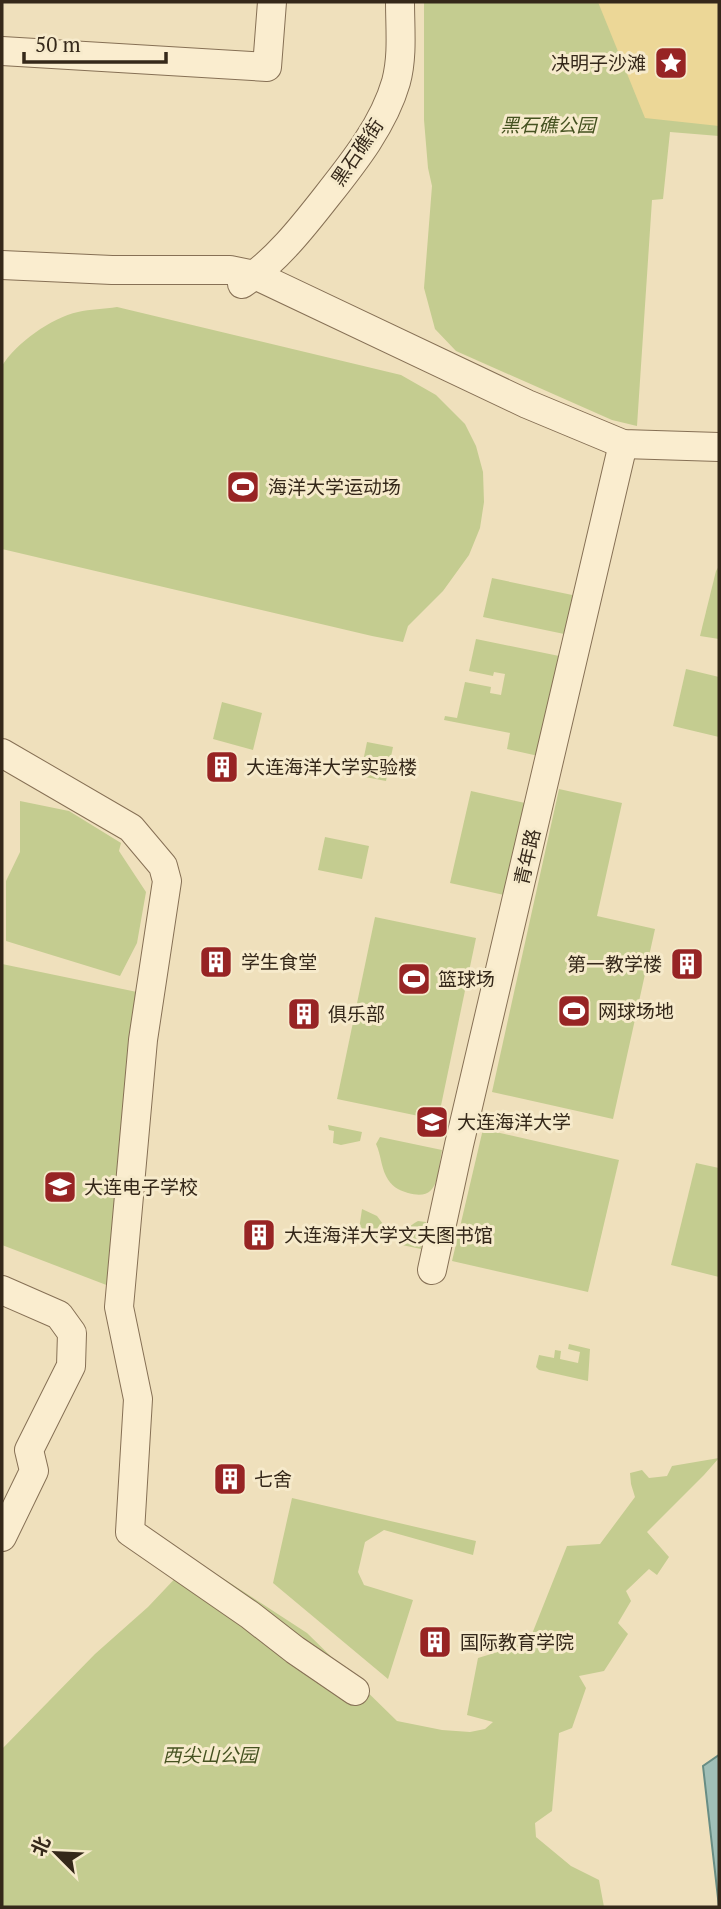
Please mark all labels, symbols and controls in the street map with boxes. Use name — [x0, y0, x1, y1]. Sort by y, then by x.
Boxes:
scale bar — [24, 21, 166, 65]
text: 50 m — [35, 30, 81, 58]
place icon: 决明子沙滩 — [652, 44, 690, 82]
place label: 决明子沙滩 — [551, 50, 646, 75]
park label: 黑石礁公园 — [500, 112, 598, 137]
street label: 黑石礁街 — [325, 113, 388, 190]
sports icon: 海洋大学运动场 — [224, 468, 262, 506]
place label: 海洋大学运动场 — [268, 474, 401, 499]
building icon: 大连海洋大学实验楼 — [203, 748, 241, 786]
place label: 大连海洋大学实验楼 — [246, 754, 417, 779]
street label: 青年路 — [508, 826, 545, 887]
building icon: 学生食堂 — [197, 943, 235, 981]
building icon: 第一教学楼 — [668, 945, 706, 983]
place label: 学生食堂 — [241, 949, 317, 974]
place label: 第一教学楼 — [567, 951, 662, 976]
sports icon: 篮球场 — [395, 960, 433, 998]
place label: 篮球场 — [438, 966, 495, 991]
sports icon: 网球场地 — [555, 992, 593, 1030]
building icon: 俱乐部 — [285, 995, 323, 1033]
place label: 网球场地 — [598, 998, 674, 1023]
place label: 俱乐部 — [328, 1001, 385, 1026]
school or university icon: 大连海洋大学 — [413, 1103, 451, 1141]
place label: 大连海洋大学 — [457, 1109, 571, 1134]
school or university icon: 大连电子学校 — [41, 1168, 79, 1206]
place label: 大连电子学校 — [84, 1174, 198, 1199]
building icon: 大连海洋大学文夫图书馆 — [240, 1216, 278, 1254]
place label: 大连海洋大学文夫图书馆 — [284, 1222, 493, 1247]
building icon: 七舍 — [211, 1460, 249, 1498]
place label: 七舍 — [254, 1466, 292, 1491]
building icon: 国际教育学院 — [416, 1623, 454, 1661]
place label: 国际教育学院 — [460, 1629, 574, 1654]
park label: 西尖山公园 — [162, 1742, 260, 1767]
north arrow — [21, 1818, 91, 1888]
text: 北 — [25, 1832, 55, 1860]

